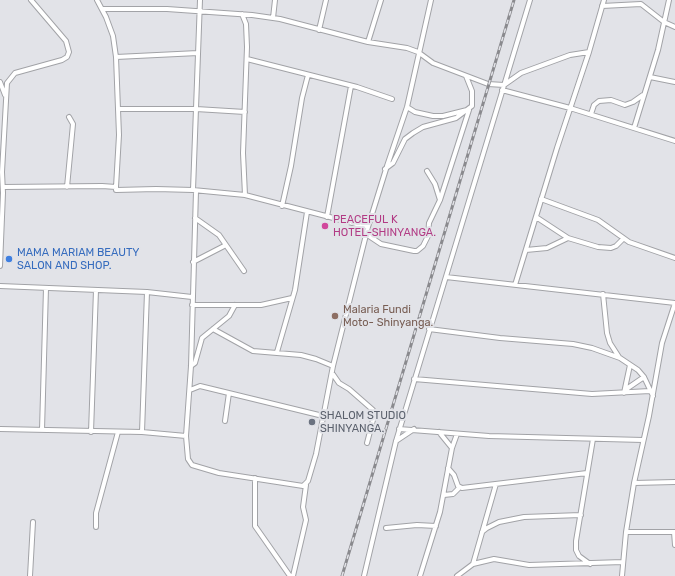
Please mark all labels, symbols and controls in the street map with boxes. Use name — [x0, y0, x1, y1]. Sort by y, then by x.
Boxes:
place label: PEACEFUL K HOTEL-SHINYANGA. — [333, 213, 436, 239]
marker: PEACEFUL K HOTEL-SHINYANGA. — [320, 221, 330, 231]
place label: MAMA MARIAM BEAUTY SALON AND SHOP. — [17, 246, 139, 272]
marker: MAMA MARIAM BEAUTY SALON AND SHOP. — [4, 254, 14, 264]
place label: Malaria Fundi Moto- Shinyanga. — [343, 303, 433, 329]
marker: Malaria Fundi Moto- Shinyanga. — [330, 311, 340, 321]
place label: SHALOM STUDIO SHINYANGA. — [320, 409, 406, 435]
marker: SHALOM STUDIO SHINYANGA. — [307, 417, 317, 427]

